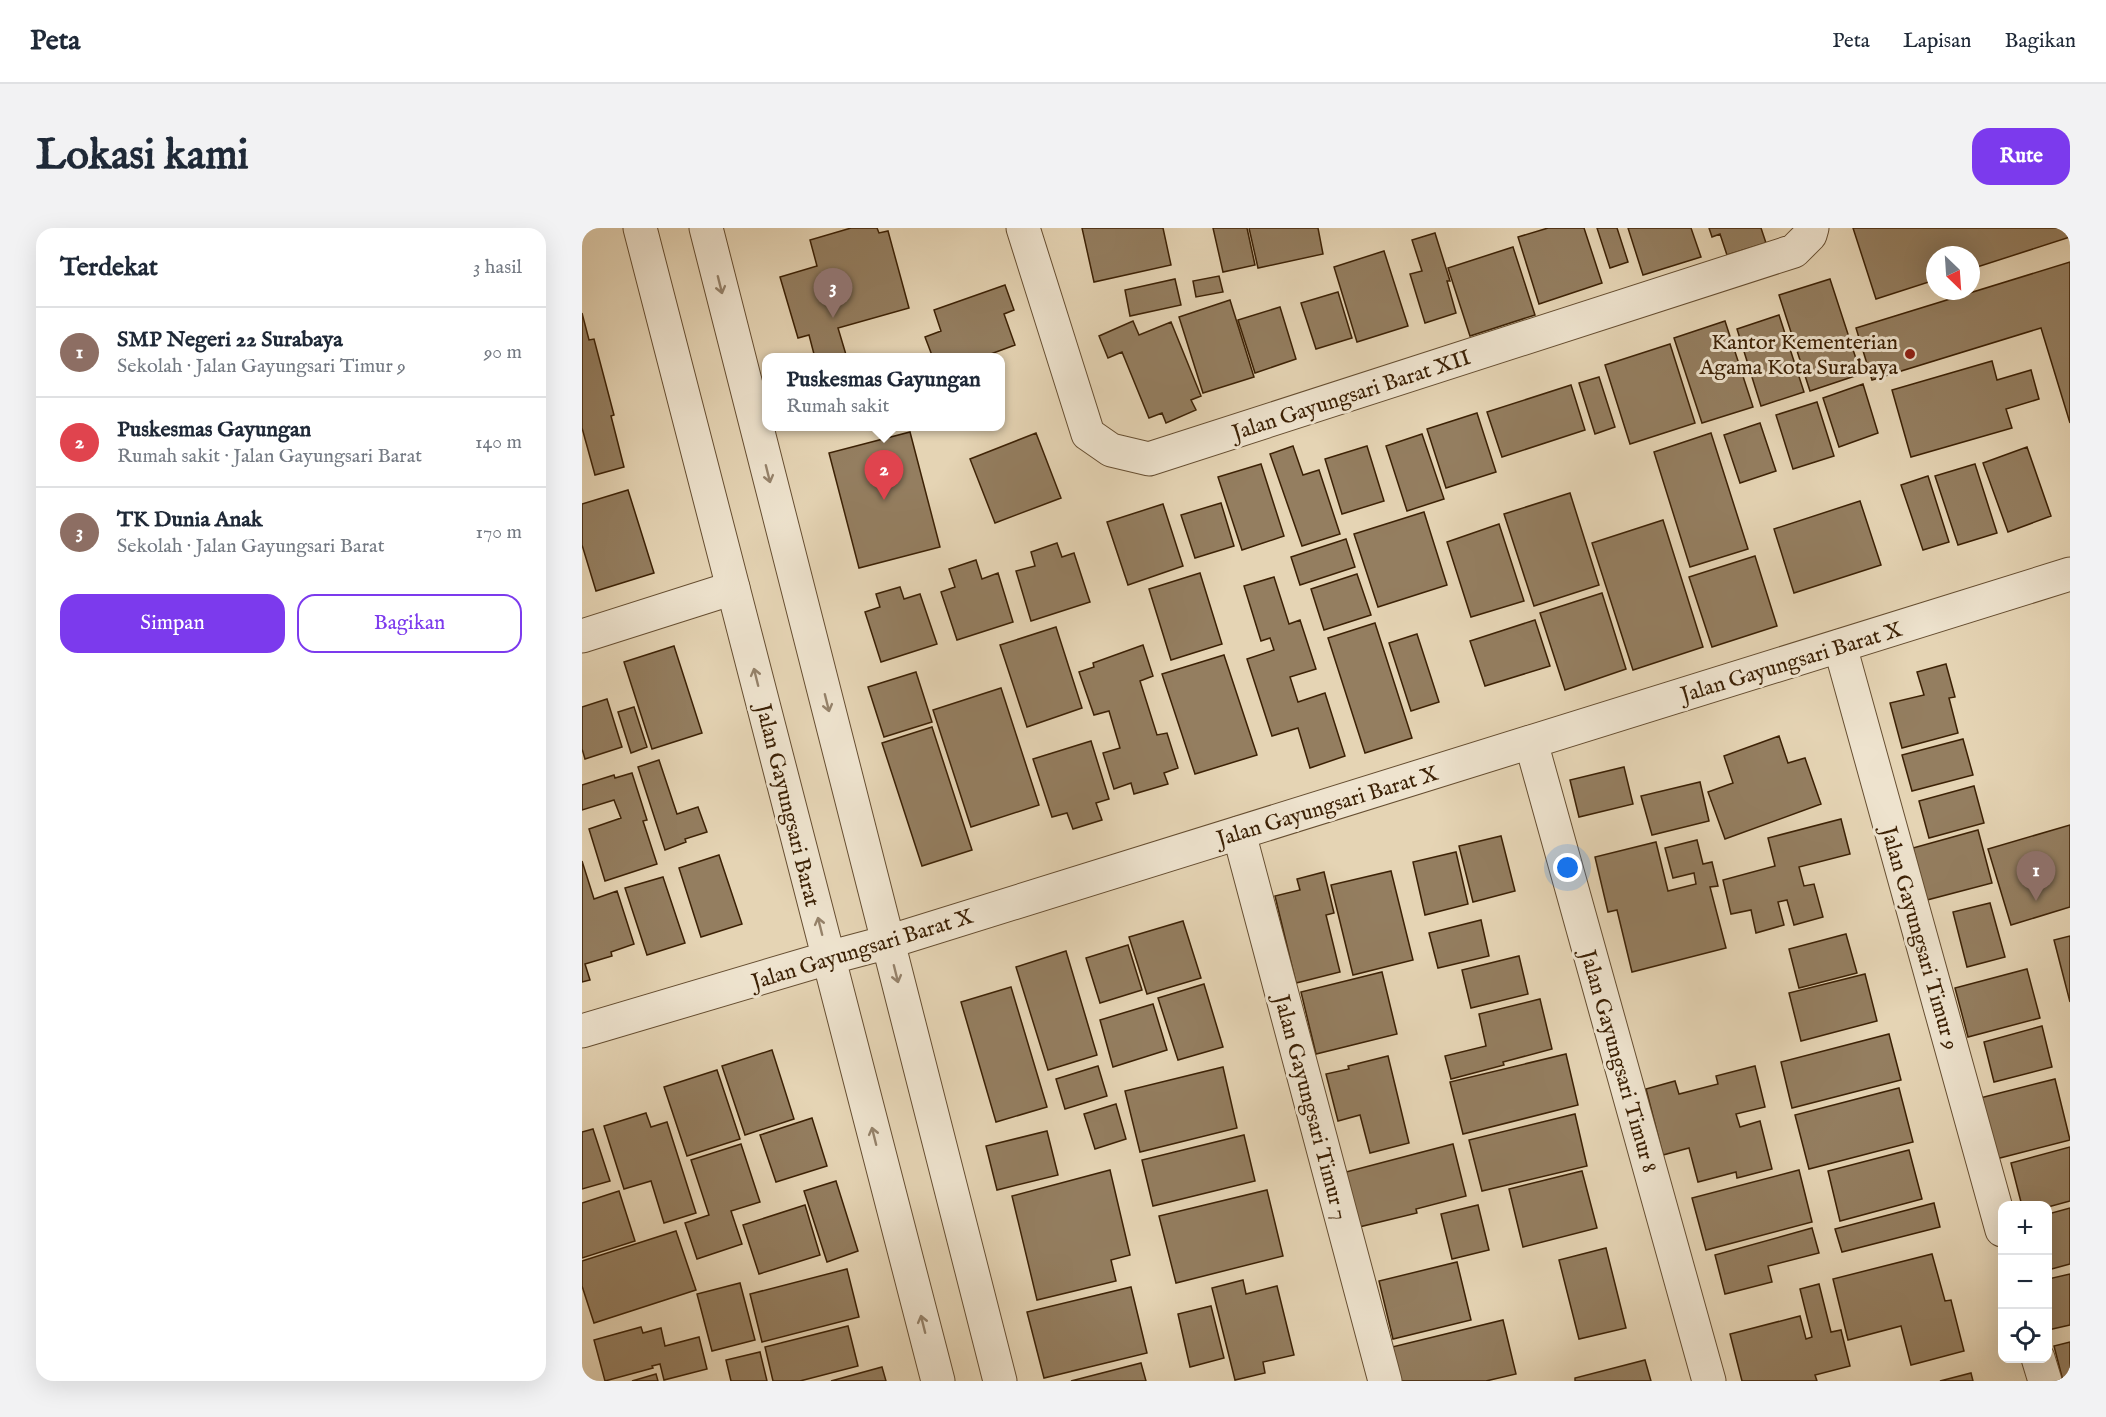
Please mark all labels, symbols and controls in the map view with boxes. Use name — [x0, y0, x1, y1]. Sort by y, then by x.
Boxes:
text: Peta — [30, 24, 80, 59]
text: Peta — [1832, 28, 1870, 55]
text: Lapisan — [1903, 28, 1972, 55]
text: Bagikan — [2005, 28, 2076, 55]
button: Rute — [1972, 128, 2070, 185]
text: Lokasi kami — [36, 130, 249, 183]
north arrow — [1926, 246, 1980, 300]
text: Terdekat — [60, 251, 158, 284]
text: 3 hasil — [473, 255, 522, 280]
pin: 3 — [814, 268, 852, 318]
one-way arrow — [715, 275, 726, 294]
text: SMP Negeri 22 Surabaya — [117, 326, 343, 354]
place label: Kantor Kementerian Agama Kota Surabaya — [1698, 329, 1898, 382]
text: 1 — [76, 340, 83, 365]
text: 90 m — [484, 340, 522, 365]
street label: Jalan Gayungsari Barat XII — [1226, 344, 1475, 449]
marker: Kantor Kementerian Agama Kota Surabaya — [1903, 347, 1917, 361]
popup — [762, 353, 1005, 431]
text: Sekolah · Jalan Gayungsari Timur 9 — [117, 354, 406, 379]
text: Puskesmas Gayungan — [786, 366, 981, 394]
text: Rumah sakit — [786, 394, 889, 419]
text: Puskesmas Gayungan — [117, 416, 311, 444]
text: 2 — [75, 430, 84, 455]
text: 140 m — [475, 430, 522, 455]
text: Rumah sakit · Jalan Gayungsari Barat — [117, 444, 422, 469]
pin: 2 — [864, 450, 904, 500]
one-way arrow — [763, 464, 775, 483]
text: TK Dunia Anak — [117, 506, 263, 534]
text: 3 — [76, 520, 83, 545]
text: 170 m — [476, 520, 522, 545]
text: Sekolah · Jalan Gayungsari Barat — [117, 534, 385, 559]
button: Simpan — [60, 594, 285, 653]
button: Bagikan — [297, 594, 522, 653]
street label: Jalan Gayungsari Barat X — [1674, 616, 1906, 711]
one-way arrow — [749, 667, 761, 686]
one-way arrow — [822, 693, 833, 712]
street label: Jalan Gayungsari Barat — [748, 698, 826, 910]
street label: Jalan Gayungsari Barat X — [1210, 760, 1442, 855]
street label: Jalan Gayungsari Timur 9 — [1873, 821, 1964, 1054]
pin: 1 — [2016, 852, 2056, 901]
your location — [1553, 853, 1582, 882]
street label: Jalan Gayungsari Barat X — [745, 903, 977, 998]
one-way arrow — [814, 917, 825, 936]
street label: Jalan Gayungsari Timur 8 — [1572, 944, 1663, 1176]
one-way arrow — [891, 964, 902, 983]
street label: Jalan Gayungsari Timur 7 — [1266, 989, 1354, 1223]
one-way arrow — [868, 1126, 880, 1145]
map controls — [1998, 1201, 2052, 1363]
button: + — [1998, 1201, 2052, 1255]
button: − — [1998, 1255, 2052, 1309]
button: locate — [1998, 1309, 2052, 1363]
one-way arrow — [917, 1315, 928, 1334]

